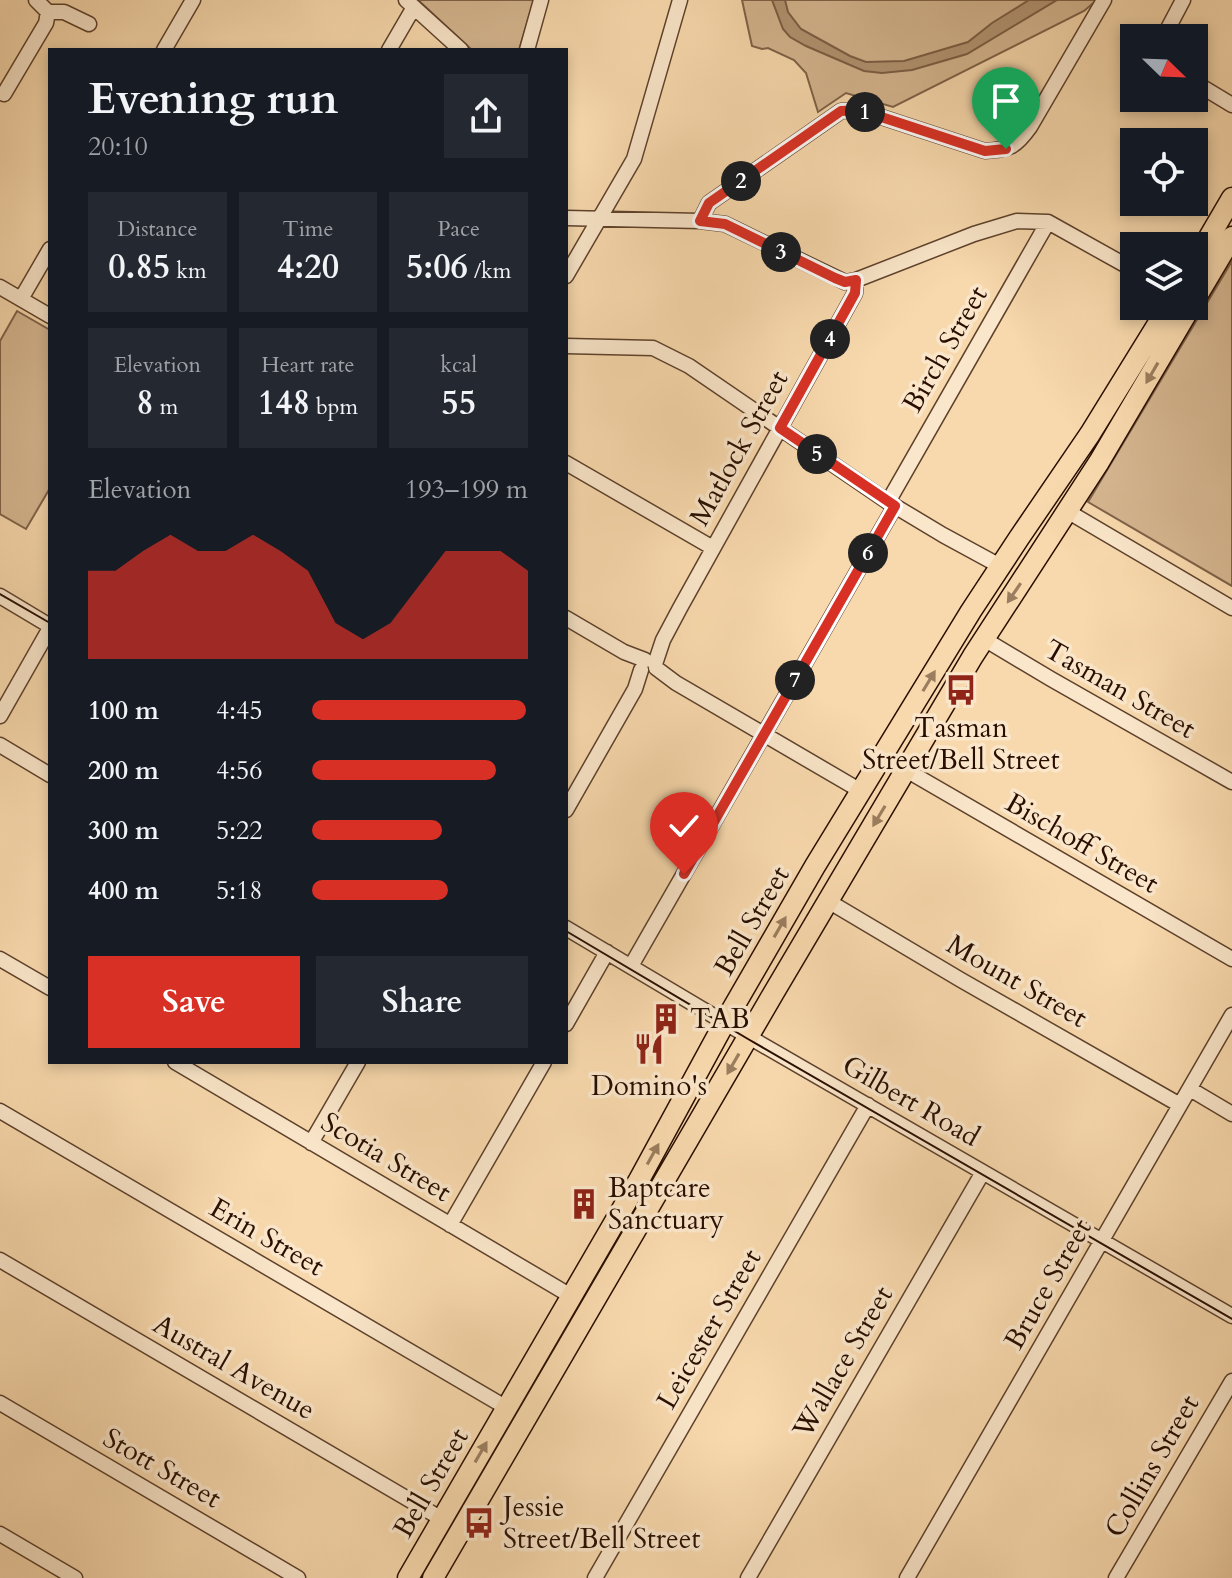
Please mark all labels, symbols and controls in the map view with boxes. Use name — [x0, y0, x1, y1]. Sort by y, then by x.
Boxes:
north arrow — [1120, 24, 1208, 112]
map controls — [1120, 24, 1208, 320]
pin — [972, 67, 1040, 149]
text: Evening run — [88, 69, 338, 129]
button: share — [444, 74, 528, 158]
icon: arrive — [984, 79, 1028, 123]
pin: 1 — [845, 92, 885, 132]
text: 1 — [859, 97, 871, 127]
button: locate — [1120, 128, 1208, 216]
text: 20:10 — [88, 129, 148, 164]
pin: 2 — [721, 161, 761, 201]
text: 2 — [735, 166, 747, 196]
text: Distance — [117, 214, 198, 244]
text: Time — [283, 214, 333, 244]
text: Pace — [437, 214, 480, 244]
pin: 3 — [761, 232, 801, 272]
button: layers — [1120, 232, 1208, 320]
text: 3 — [775, 237, 787, 267]
text: 0.85 — [108, 244, 170, 290]
text: 4:20 — [277, 244, 339, 290]
text: 5:06 — [406, 244, 468, 290]
text: km — [170, 256, 207, 286]
text: /km — [468, 256, 511, 286]
street label: Birch Street — [894, 279, 997, 419]
pin: 4 — [810, 319, 850, 359]
text: 4 — [824, 324, 836, 354]
text: Elevation — [114, 350, 201, 380]
text: Heart rate — [261, 350, 355, 380]
text: kcal — [440, 350, 477, 380]
one-way arrow — [1145, 362, 1159, 384]
street label: Matlock Street — [681, 363, 797, 533]
text: 8 — [136, 380, 154, 426]
text: 148 — [258, 380, 310, 426]
text: 55 — [441, 380, 476, 426]
text: m — [154, 392, 178, 422]
text: bpm — [310, 392, 358, 422]
pin: 5 — [797, 434, 837, 474]
text: 5 — [811, 439, 823, 469]
text: Elevation — [88, 472, 191, 507]
text: 193–199 m — [405, 472, 528, 507]
pin: 6 — [848, 533, 888, 573]
text: 6 — [862, 538, 874, 568]
one-way arrow — [1006, 583, 1021, 604]
street label: Tasman Street — [1038, 630, 1203, 748]
pin: 7 — [775, 660, 815, 700]
text: 7 — [789, 665, 801, 695]
one-way arrow — [921, 670, 935, 692]
bus stop icon: Tasman Street/Bell Street — [944, 673, 978, 707]
text: 100 m — [88, 693, 159, 728]
text: 4:45 — [216, 693, 263, 728]
place label: Tasman Street/Bell Street — [862, 709, 1060, 779]
text: 200 m — [88, 753, 159, 788]
text: 4:56 — [216, 753, 263, 788]
street label: Bischoff Street — [998, 784, 1166, 902]
pin — [650, 792, 718, 874]
icon: check — [662, 804, 706, 848]
one-way arrow — [872, 805, 886, 827]
text: 300 m — [88, 813, 159, 848]
text: 5:22 — [216, 813, 263, 848]
street label: Bell Street — [705, 859, 799, 983]
text: 400 m — [88, 873, 159, 908]
text: 5:18 — [216, 873, 263, 908]
one-way arrow — [773, 916, 787, 938]
street label: Mount Street — [940, 925, 1094, 1037]
button: Save — [88, 956, 300, 1048]
button: Share — [316, 956, 528, 1048]
place label: TAB — [690, 1000, 750, 1038]
building icon: TAB — [649, 1002, 683, 1036]
restaurant icon: Domino's — [632, 1032, 666, 1066]
street label: Gilbert Road — [835, 1046, 987, 1156]
one-way arrow — [726, 1053, 740, 1075]
place label: Domino's — [591, 1067, 707, 1105]
street label: Scotia Street — [314, 1103, 458, 1211]
one-way arrow — [646, 1143, 660, 1165]
place label: Baptcare Sanctuary — [608, 1169, 724, 1239]
building icon: Baptcare Sanctuary — [567, 1187, 601, 1221]
street label: Erin Street — [203, 1189, 331, 1285]
street label: Bruce Street — [995, 1212, 1101, 1356]
street label: Leicester Street — [648, 1242, 770, 1416]
street label: Wallace Street — [784, 1279, 902, 1446]
street label: Austral Avenue — [146, 1305, 322, 1429]
street label: Collins Street — [1096, 1388, 1208, 1544]
street label: Stott Street — [96, 1419, 228, 1517]
street label: Bell Street — [384, 1421, 478, 1545]
one-way arrow — [474, 1441, 488, 1463]
place label: Jessie Street/Bell Street — [499, 1488, 700, 1558]
bus stop icon: Jessie Street/Bell Street — [462, 1506, 496, 1540]

